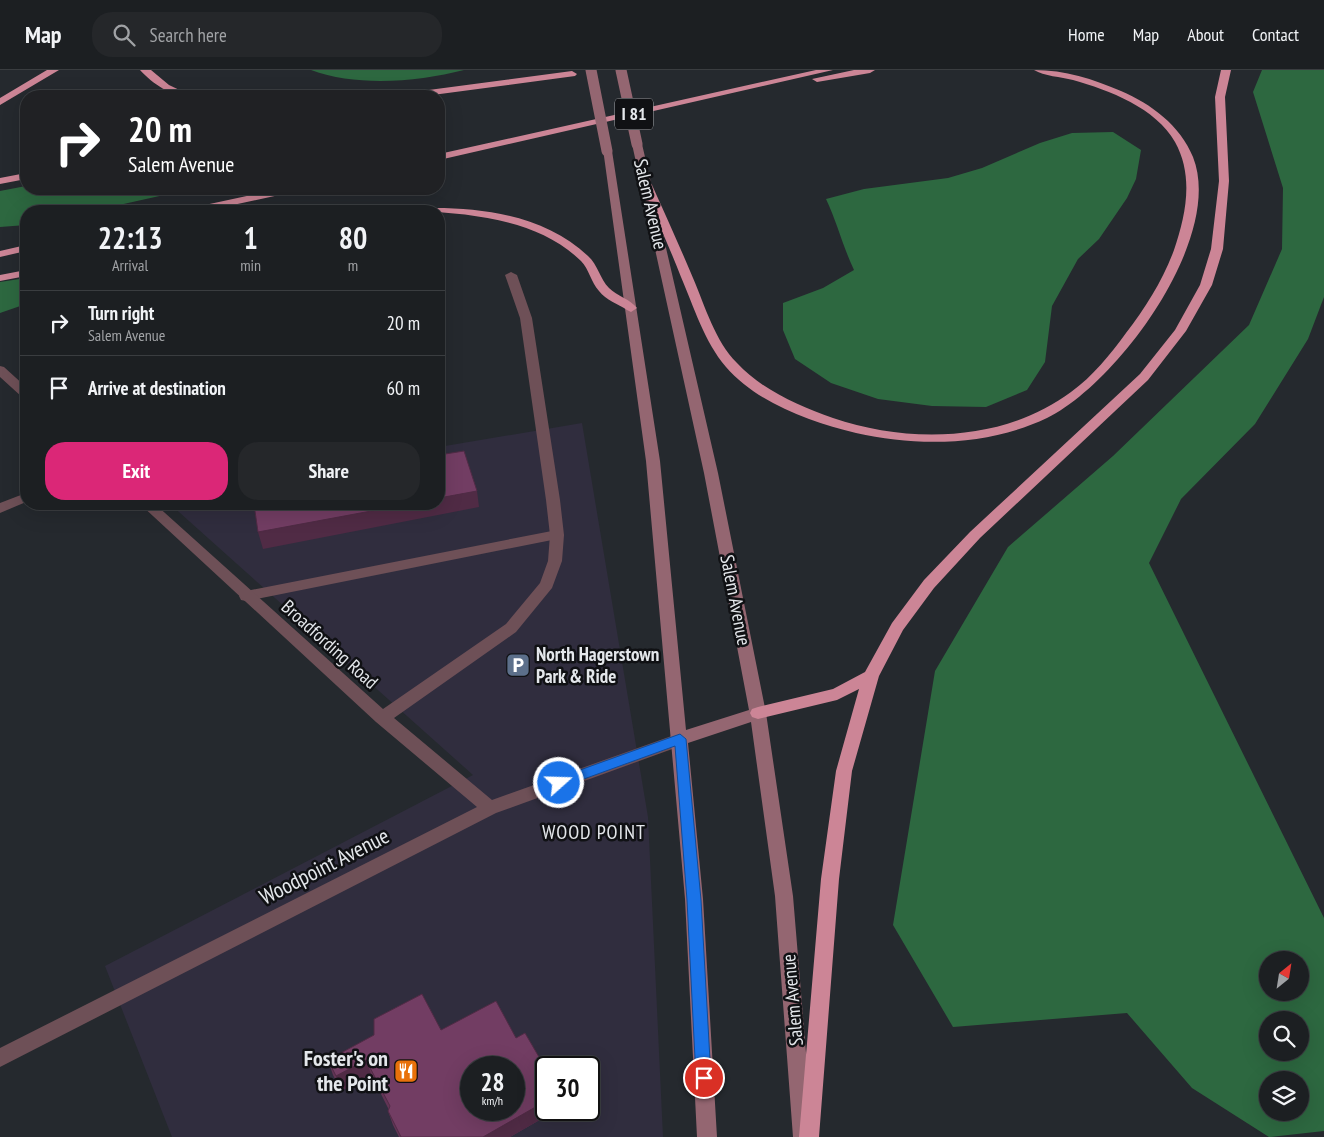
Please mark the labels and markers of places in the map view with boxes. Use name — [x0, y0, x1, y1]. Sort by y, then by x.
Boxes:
place label: North Hagerstown Park & Ride — [536, 642, 659, 688]
parking icon: North Hagerstown Park & Ride — [505, 652, 531, 678]
place label: Foster's on the Point — [304, 1044, 389, 1097]
pin — [683, 1057, 725, 1099]
restaurant icon: Foster's on the Point — [393, 1058, 419, 1084]

